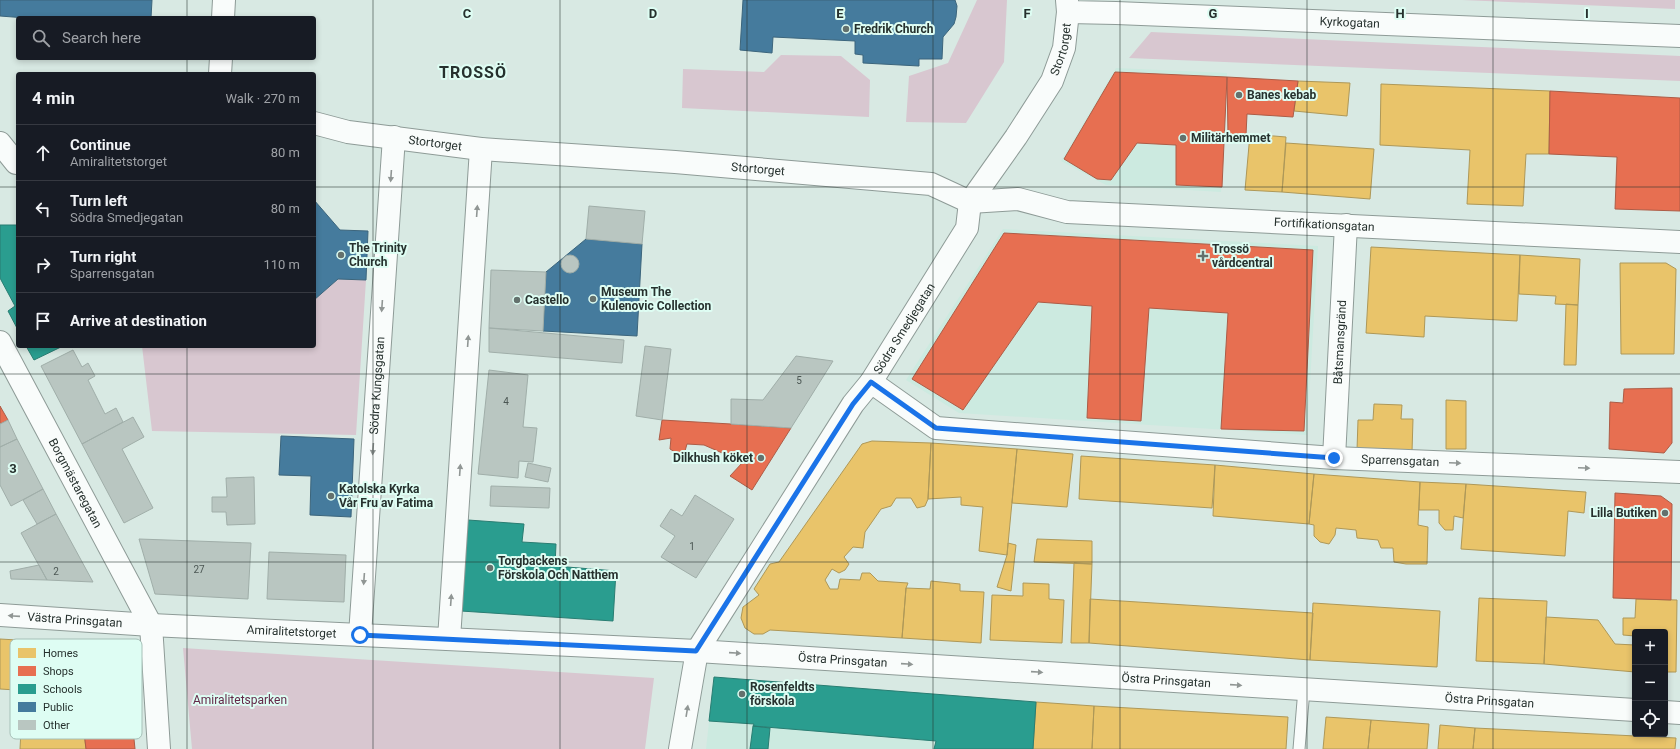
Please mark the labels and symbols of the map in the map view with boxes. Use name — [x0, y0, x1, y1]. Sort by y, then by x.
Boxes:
text: C — [463, 6, 472, 21]
text: D — [649, 6, 657, 21]
text: E — [836, 6, 844, 21]
text: F — [1023, 6, 1031, 21]
text: G — [1209, 6, 1218, 21]
text: H — [1395, 6, 1405, 21]
text: I — [1585, 6, 1589, 21]
street label: Kyrkogatan — [1319, 14, 1380, 31]
place label: Fredrik Church — [854, 22, 934, 36]
street label: Stortorget — [1048, 22, 1074, 78]
marker: Fredrik Church — [841, 24, 851, 34]
district label: TROSSÖ — [439, 63, 507, 82]
place label: Banes kebab — [1247, 88, 1316, 102]
marker: Banes kebab — [1234, 90, 1244, 100]
place label: Militärhemmet — [1191, 131, 1270, 145]
street label: Stortorget — [408, 133, 463, 153]
marker: Militärhemmet — [1178, 133, 1188, 143]
street label: Stortorget — [731, 160, 785, 178]
one-way arrow — [387, 170, 394, 182]
one-way arrow — [474, 205, 481, 217]
street label: Fortifikationsgatan — [1274, 215, 1375, 234]
place label: The Trinity Church — [349, 241, 408, 269]
place label: Trossö vårdcentral — [1212, 242, 1273, 270]
marker: The Trinity Church — [336, 250, 346, 260]
marker: Trossö vårdcentral — [1197, 250, 1209, 262]
street label: Södra Smedjegatan — [871, 280, 938, 377]
place label: Museum The Kulenovic Collection — [601, 285, 711, 313]
place label: Castello — [525, 293, 569, 307]
marker: Museum The Kulenovic Collection — [588, 294, 598, 304]
marker: Castello — [512, 295, 522, 305]
one-way arrow — [379, 300, 386, 312]
street label: Båtsmansgränd — [1331, 300, 1349, 385]
one-way arrow — [465, 335, 472, 347]
street label: Södra Kungsgatan — [367, 336, 387, 435]
house number: 5 — [796, 375, 802, 386]
house number: 4 — [503, 396, 509, 407]
street label: Borgmästaregatan — [46, 436, 105, 530]
one-way arrow — [369, 443, 376, 455]
route end — [1325, 449, 1343, 467]
place label: Dilkhush köket — [673, 451, 753, 465]
street label: Sparrensgatan — [1361, 452, 1439, 469]
marker: Dilkhush köket — [756, 453, 766, 463]
one-way arrow — [1449, 459, 1461, 466]
text: 3 — [9, 461, 17, 476]
one-way arrow — [456, 464, 463, 476]
one-way arrow — [1578, 465, 1591, 471]
place label: Katolska Kyrka Vår Fru av Fatima — [339, 482, 434, 510]
marker: Katolska Kyrka Vår Fru av Fatima — [326, 491, 336, 501]
place label: Lilla Butiken — [1590, 506, 1657, 520]
marker: Lilla Butiken — [1660, 508, 1670, 518]
house number: 1 — [689, 541, 695, 552]
place label: Torgbackens Förskola Och Natthem — [498, 554, 618, 582]
marker: Torgbackens Förskola Och Natthem — [485, 563, 495, 573]
house number: 27 — [193, 564, 205, 575]
house number: 2 — [53, 566, 59, 577]
one-way arrow — [361, 573, 367, 586]
one-way arrow — [448, 594, 455, 606]
street label: Västra Prinsgatan — [27, 610, 123, 630]
one-way arrow — [8, 613, 20, 620]
street label: Amiralitetstorget — [246, 623, 337, 641]
route start — [351, 626, 369, 644]
legend — [10, 639, 142, 739]
text: Homes — [43, 647, 79, 660]
street label: Östra Prinsgatan — [798, 649, 888, 670]
one-way arrow — [729, 650, 741, 657]
one-way arrow — [901, 661, 914, 667]
text: Shops — [43, 665, 74, 678]
one-way arrow — [1031, 669, 1043, 676]
street label: Östra Prinsgatan — [1121, 670, 1211, 690]
place label: Rosenfeldts förskola — [750, 680, 815, 708]
one-way arrow — [1230, 681, 1242, 688]
text: Schools — [43, 683, 83, 696]
marker: Rosenfeldts förskola — [737, 689, 747, 699]
street label: Östra Prinsgatan — [1444, 690, 1535, 711]
park label: Amiralitetsparken — [193, 693, 287, 707]
text: Public — [43, 701, 74, 714]
one-way arrow — [684, 704, 690, 717]
text: Other — [43, 719, 70, 732]

